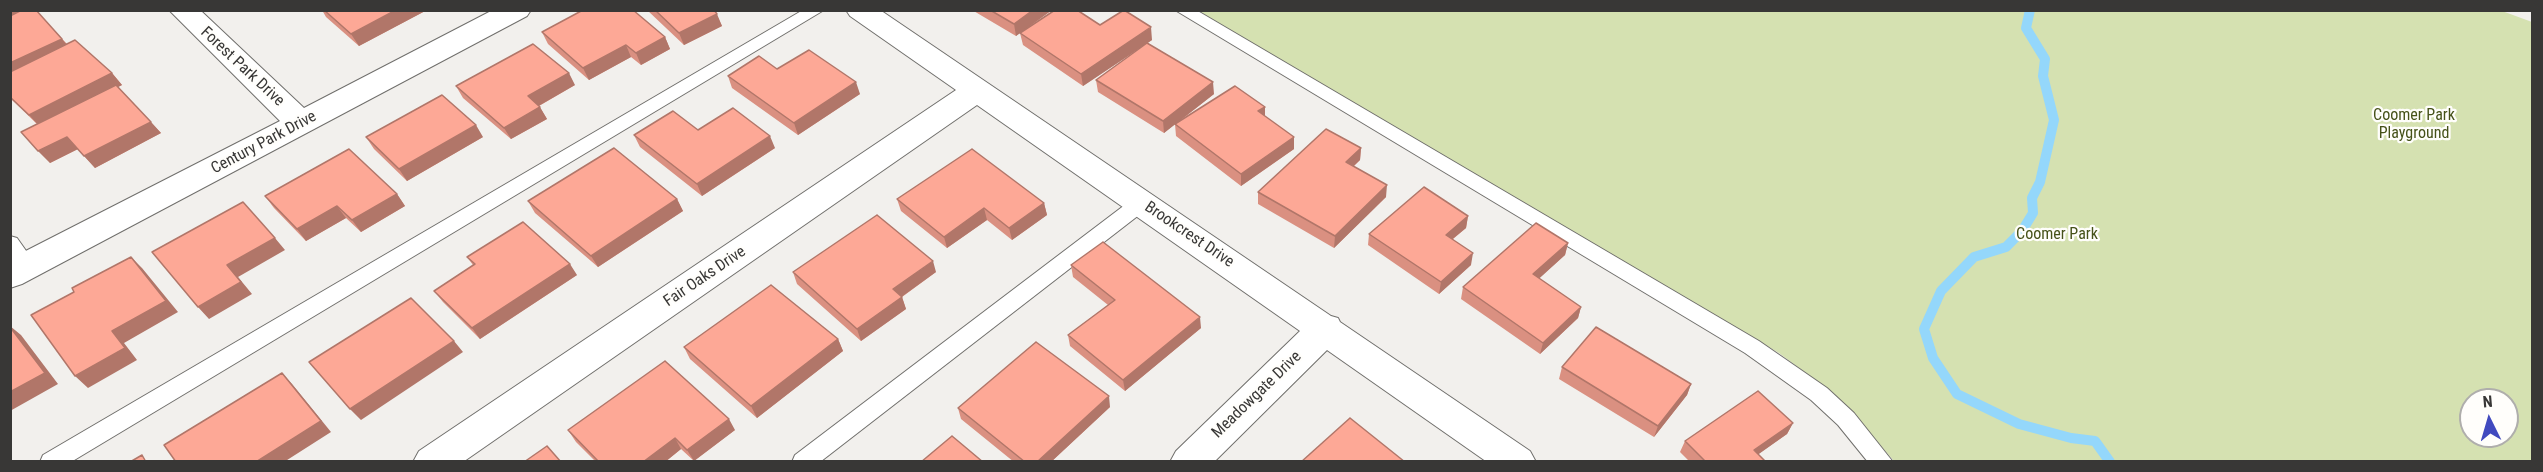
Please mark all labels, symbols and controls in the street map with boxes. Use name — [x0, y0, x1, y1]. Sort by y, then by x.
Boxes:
street label: Forest Park Drive — [196, 23, 288, 111]
park label: Coomer Park Playground — [2373, 106, 2455, 144]
street label: Century Park Drive — [208, 107, 320, 179]
street label: Brookcrest Drive — [1141, 198, 1237, 272]
park label: Coomer Park — [2016, 225, 2098, 245]
street label: Fair Oaks Drive — [660, 243, 750, 311]
street label: Meadowgate Drive — [1208, 347, 1306, 443]
north arrow — [2459, 388, 2519, 448]
text: N — [2482, 392, 2493, 411]

